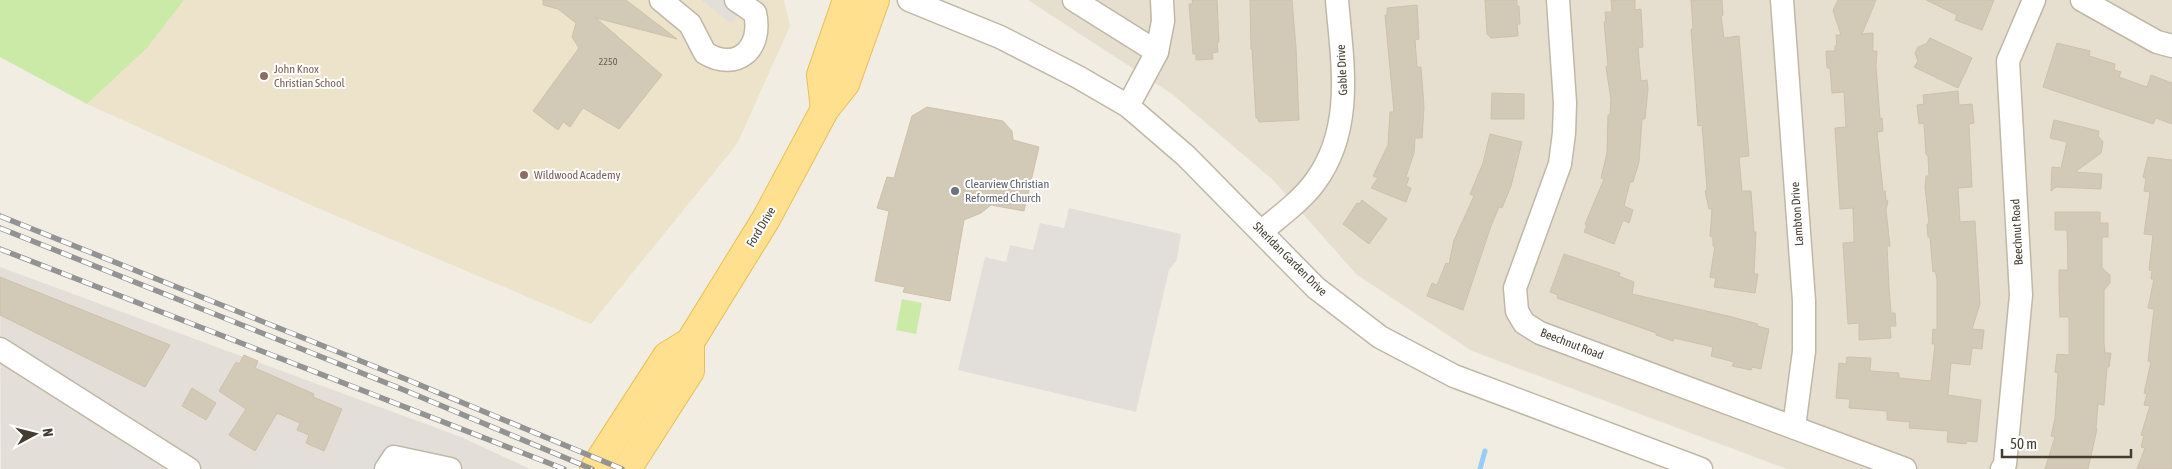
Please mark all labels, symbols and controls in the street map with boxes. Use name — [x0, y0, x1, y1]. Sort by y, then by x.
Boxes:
street label: Gable Drive — [1334, 44, 1350, 96]
house number: 2250 — [599, 56, 618, 67]
place label: John Knox Christian School — [274, 62, 346, 90]
marker: John Knox Christian School — [258, 70, 270, 82]
place label: Wildwood Academy — [534, 168, 621, 182]
marker: Wildwood Academy — [518, 169, 530, 181]
place label: Clearview Christian Reformed Church — [965, 177, 1049, 205]
street label: Lambton Drive — [1788, 181, 1806, 247]
marker: Clearview Christian Reformed Church — [949, 185, 961, 197]
street label: Beechnut Road — [2008, 198, 2026, 266]
street label: Ford Drive — [744, 204, 778, 250]
street label: Sheridan Garden Drive — [1250, 219, 1330, 299]
street label: Beechnut Road — [1539, 326, 1605, 362]
north arrow — [10, 409, 60, 459]
scale bar — [2002, 426, 2131, 458]
text: N — [39, 427, 56, 437]
text: 50 m — [2010, 435, 2037, 452]

